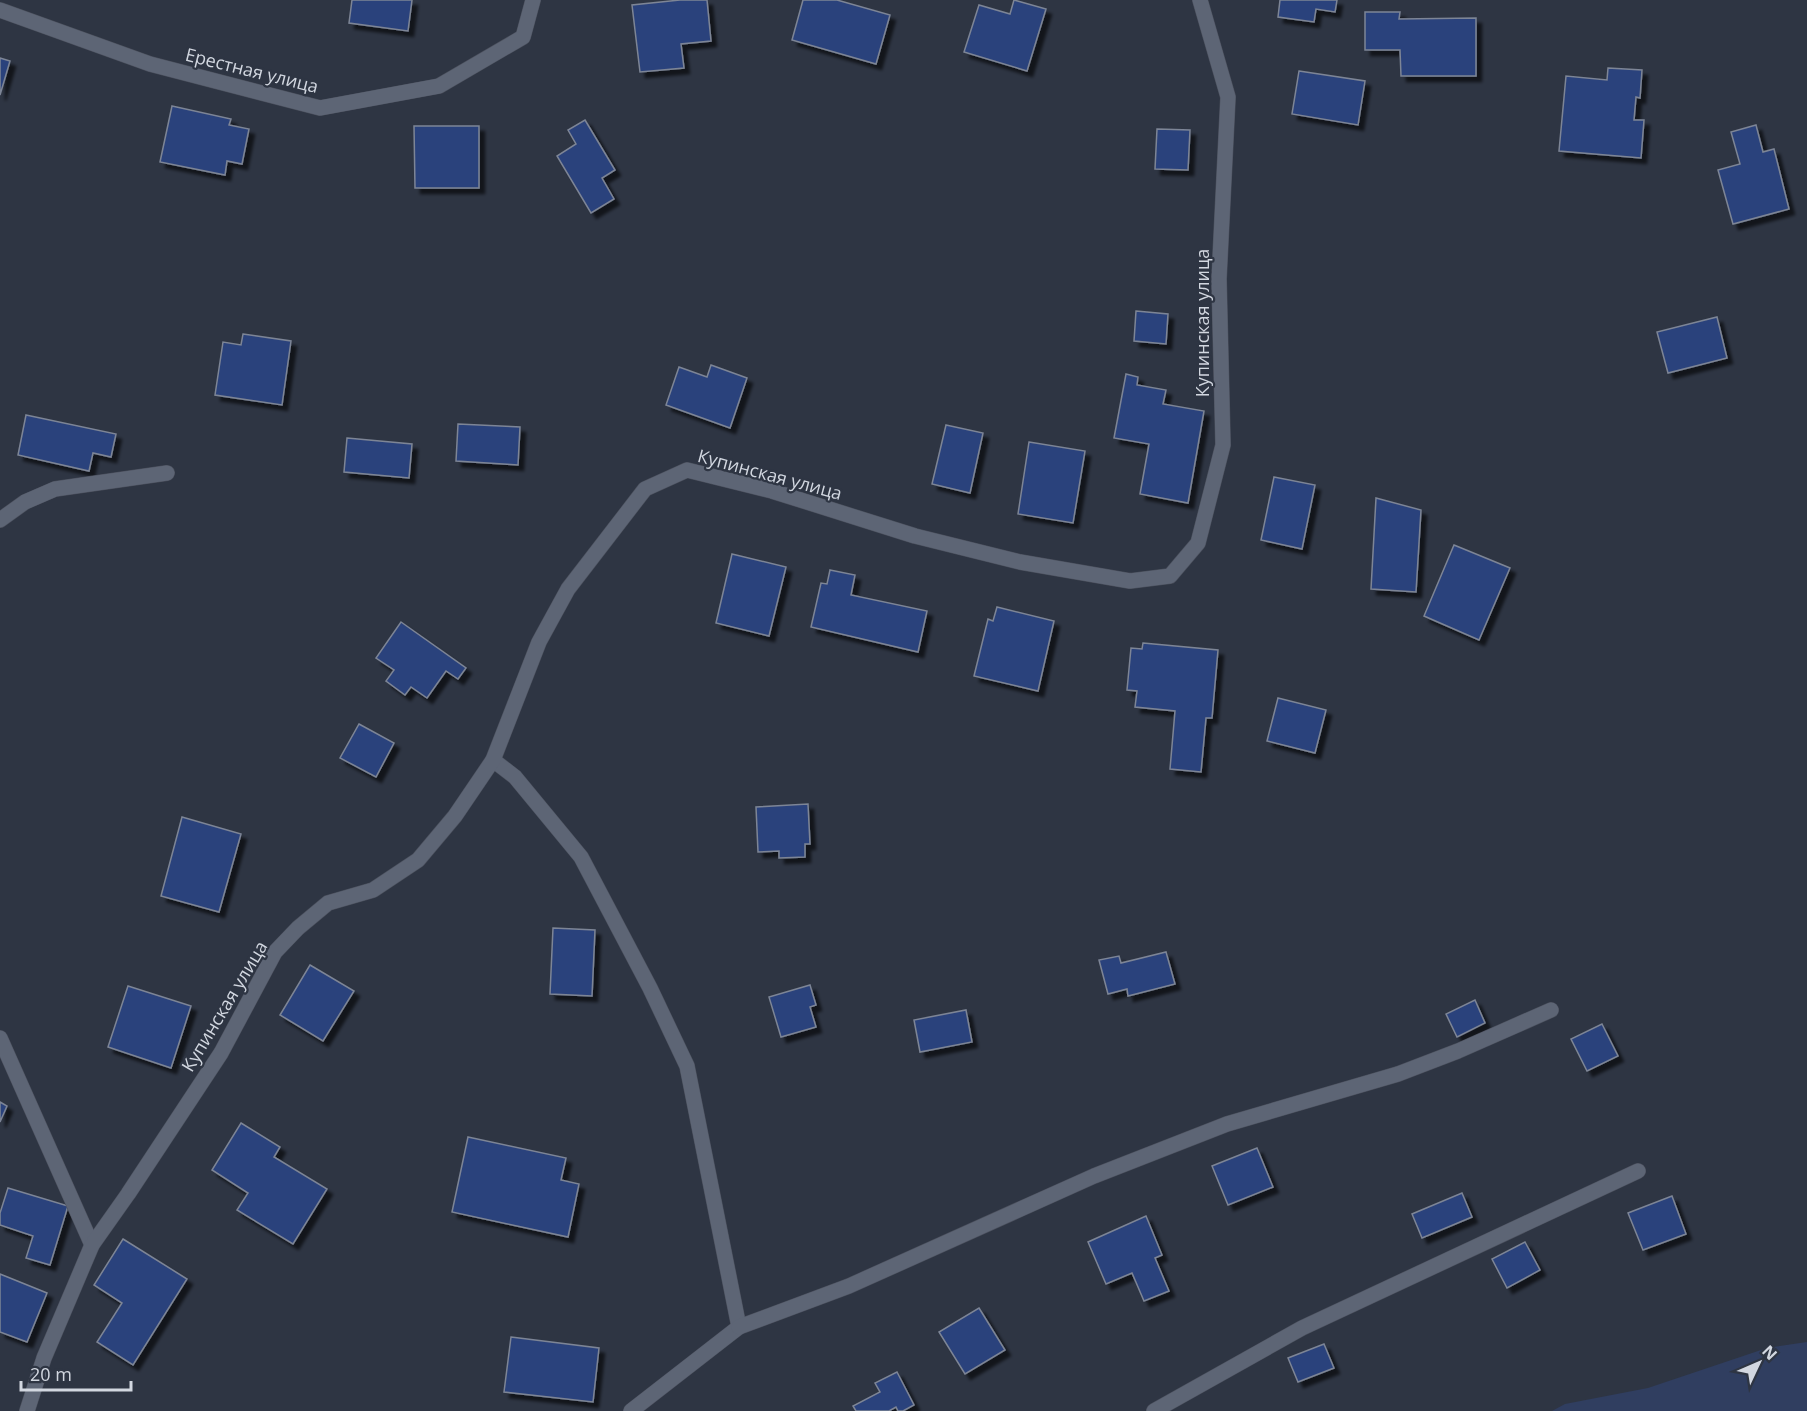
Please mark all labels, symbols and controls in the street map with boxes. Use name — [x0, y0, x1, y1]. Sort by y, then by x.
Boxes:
street label: Ерестная улица — [183, 42, 321, 98]
street label: Купинская улица — [1190, 249, 1214, 397]
street label: Купинская улица — [695, 443, 845, 505]
street label: Купинская улица — [175, 936, 273, 1076]
north arrow — [1729, 1333, 1789, 1393]
text: N — [1757, 1340, 1782, 1365]
scale bar — [21, 1354, 130, 1392]
text: 20 m — [30, 1362, 72, 1386]

